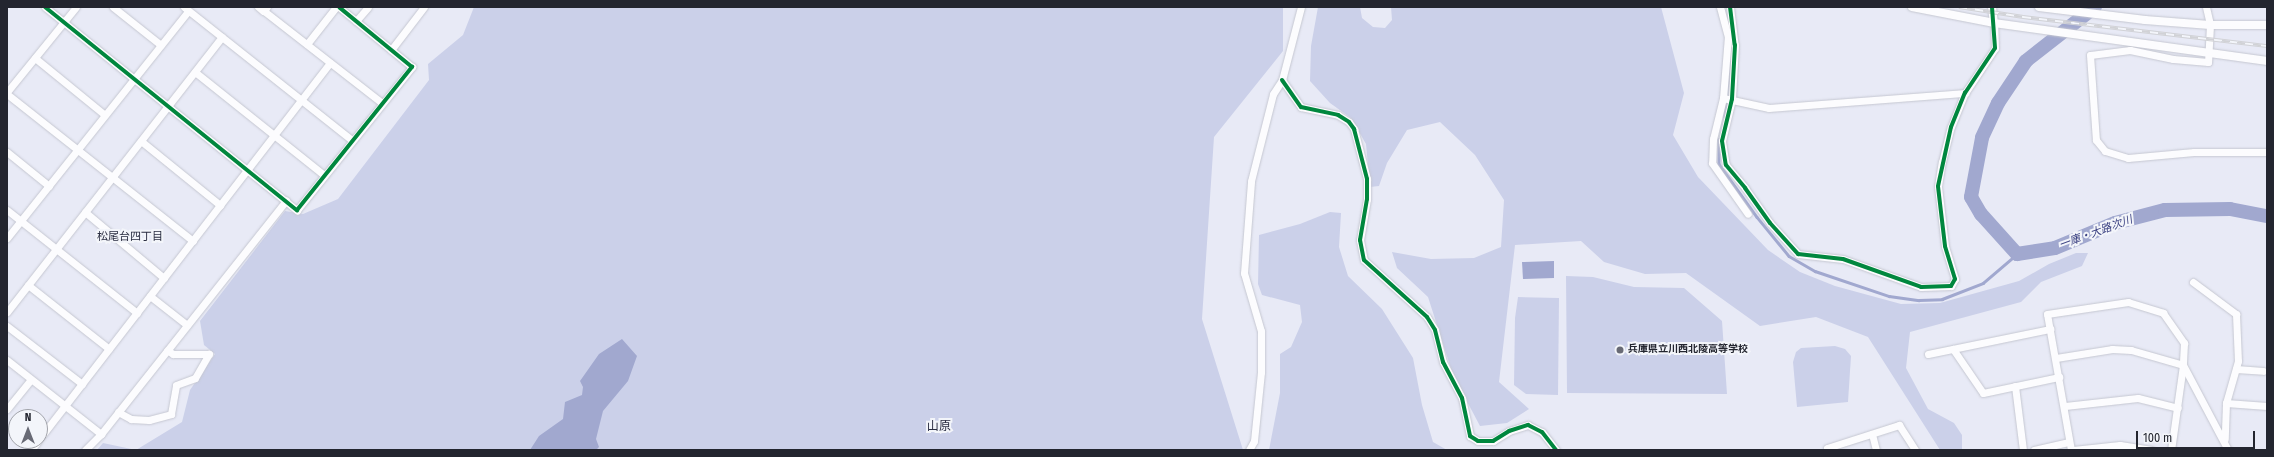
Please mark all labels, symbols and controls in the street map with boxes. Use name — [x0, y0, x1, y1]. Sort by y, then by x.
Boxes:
water label: 一庫・大路次川 — [2058, 214, 2134, 252]
district label: 松尾台四丁目 — [97, 230, 163, 244]
place label: 兵庫県立川西北陵高等学校 — [1628, 344, 1748, 356]
marker: 兵庫県立川西北陵高等学校 — [1615, 345, 1625, 355]
north arrow — [8, 409, 48, 449]
text: N — [25, 411, 31, 424]
district label: 山原 — [927, 420, 951, 434]
scale bar — [2138, 423, 2257, 449]
text: 100 m — [2143, 431, 2172, 445]

